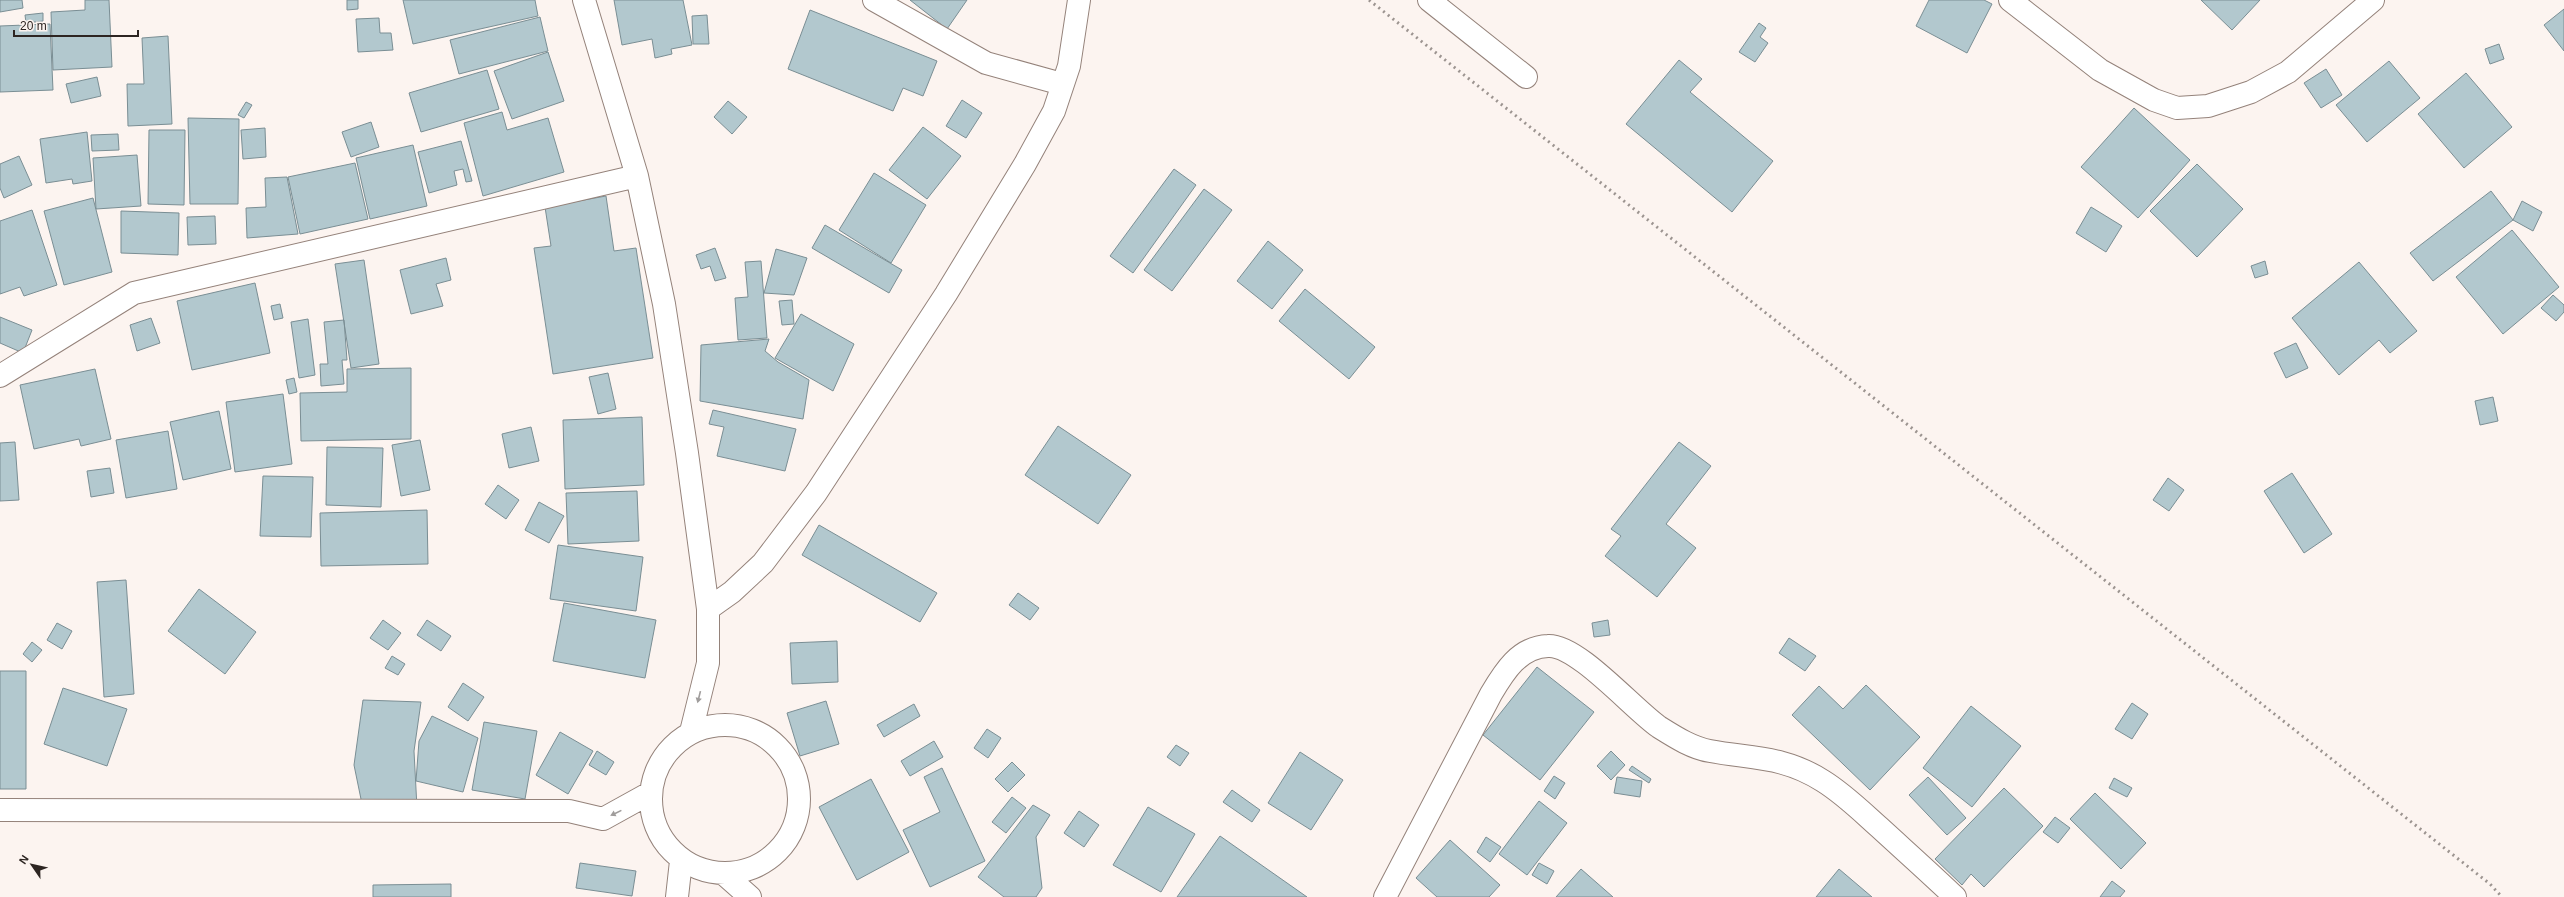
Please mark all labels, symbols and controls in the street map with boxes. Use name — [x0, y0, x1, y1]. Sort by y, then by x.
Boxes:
scale bar — [14, 12, 138, 38]
text: 20 m — [20, 19, 47, 33]
one-way arrow — [696, 691, 702, 703]
one-way arrow — [610, 809, 622, 816]
north arrow — [12, 845, 52, 885]
text: N — [17, 853, 31, 866]

